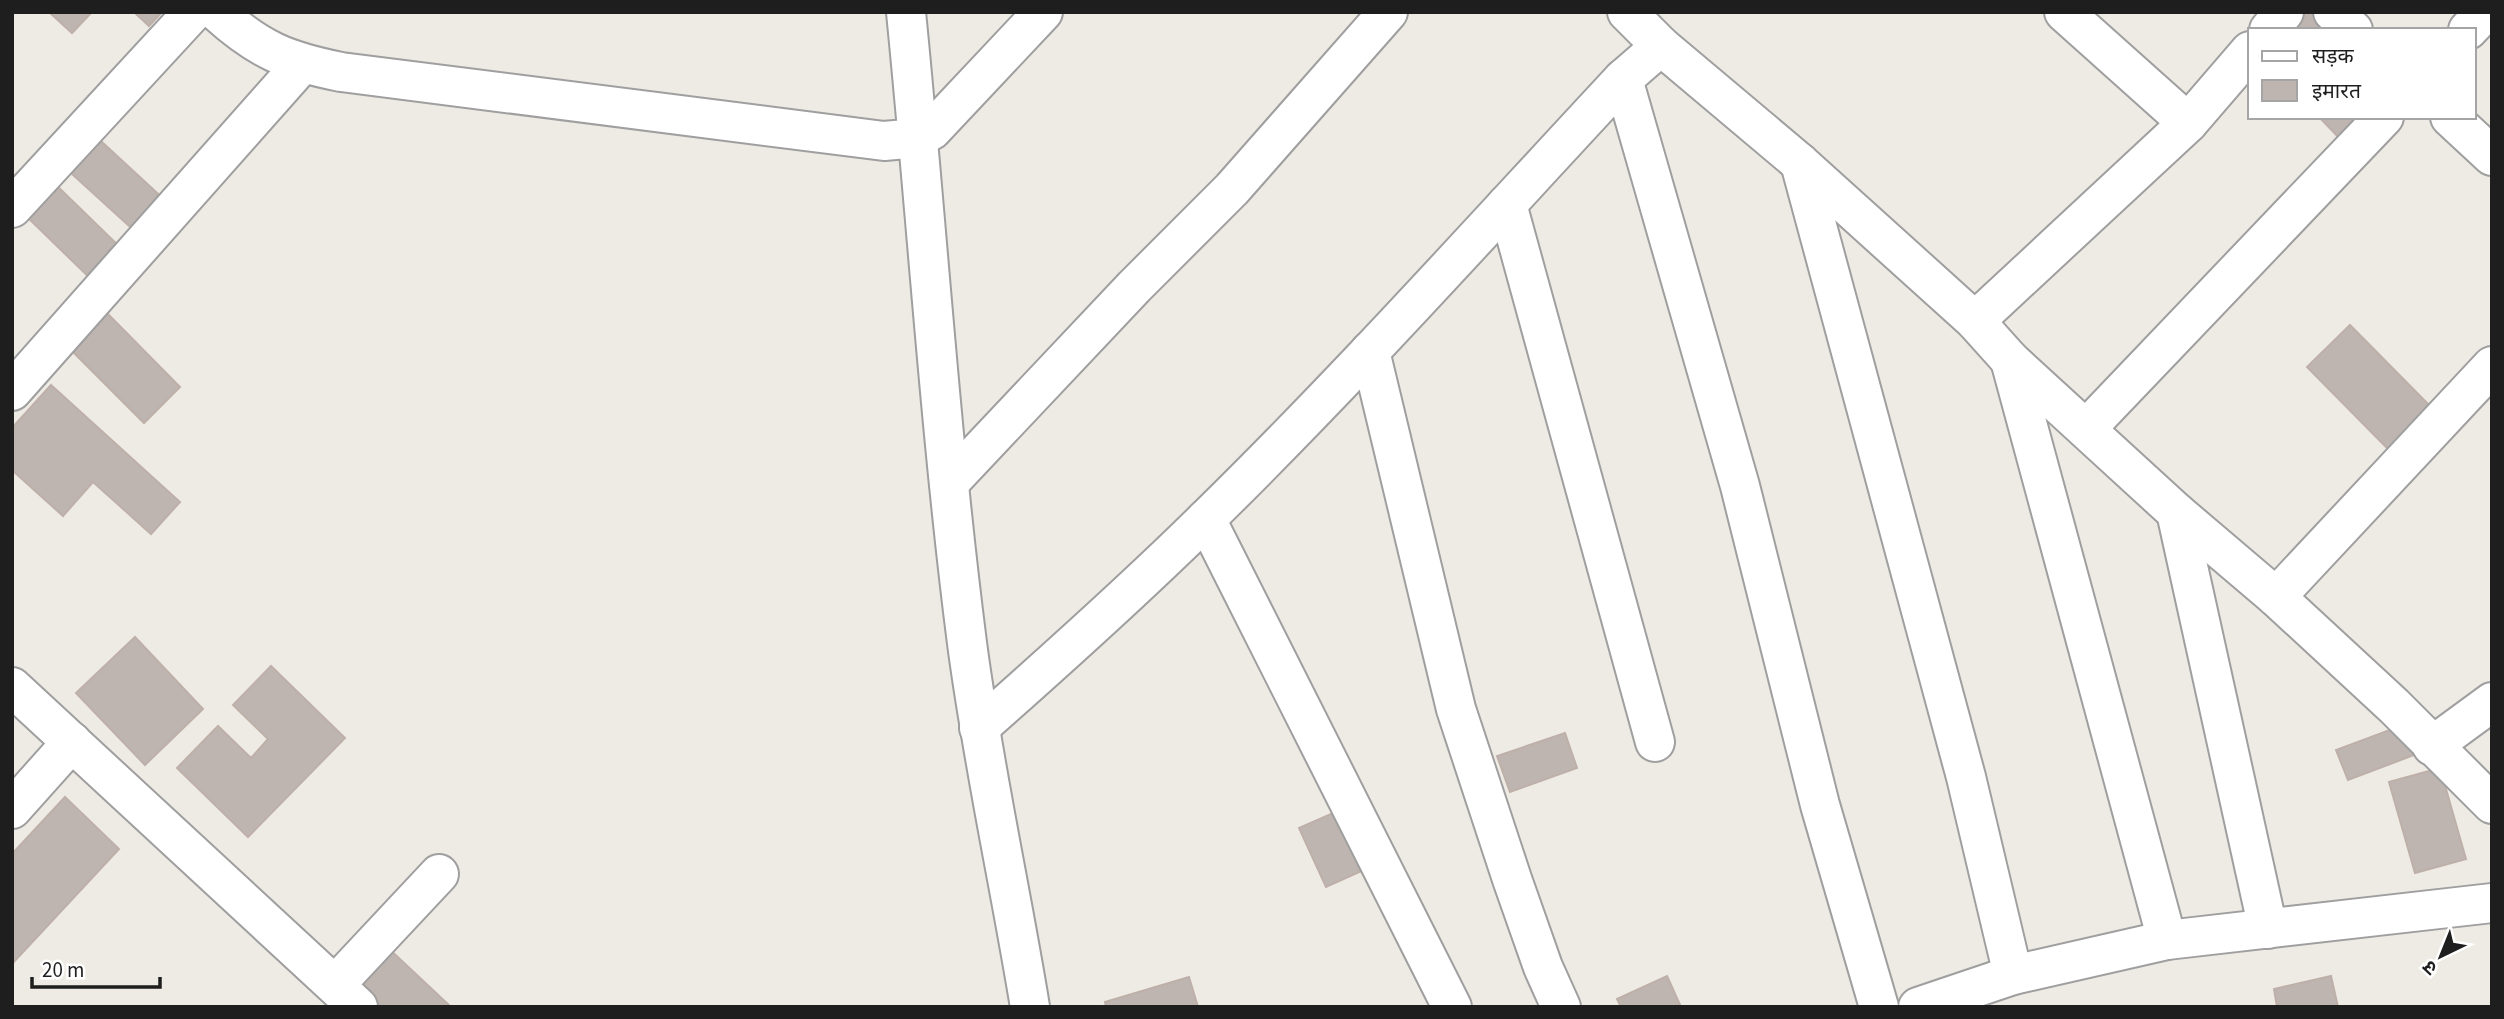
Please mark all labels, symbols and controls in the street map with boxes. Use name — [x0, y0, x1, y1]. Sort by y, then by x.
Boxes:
legend — [2248, 28, 2476, 119]
text: सड़क — [2312, 41, 2354, 71]
text: इमारत — [2312, 76, 2362, 106]
north arrow — [2406, 921, 2476, 991]
scale bar — [32, 946, 159, 990]
text: उ — [2417, 953, 2444, 981]
text: 20 m — [42, 955, 84, 985]

